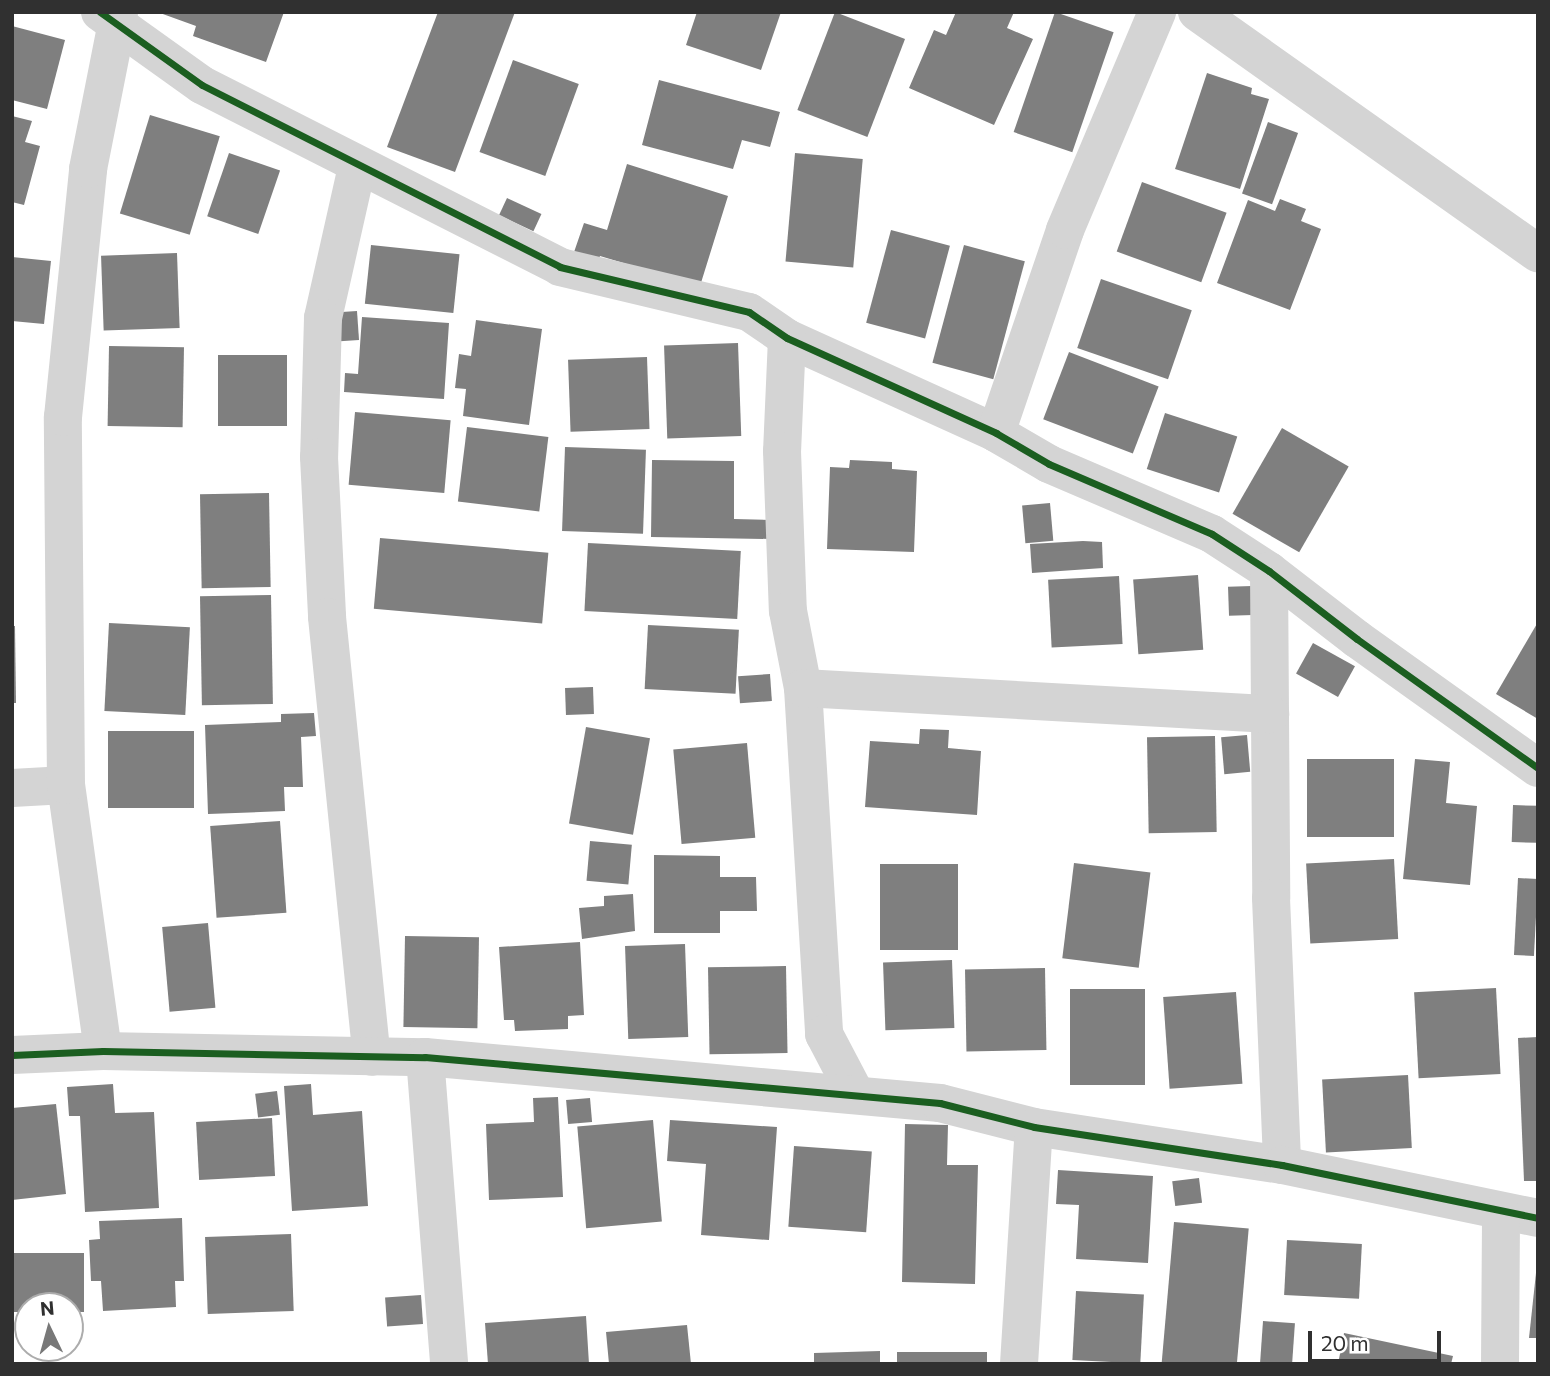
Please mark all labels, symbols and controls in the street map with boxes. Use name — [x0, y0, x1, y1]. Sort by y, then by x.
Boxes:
north arrow — [14, 1292, 84, 1362]
text: N — [39, 1295, 55, 1320]
scale bar — [1312, 1316, 1445, 1360]
text: 20 m — [1321, 1330, 1369, 1355]

